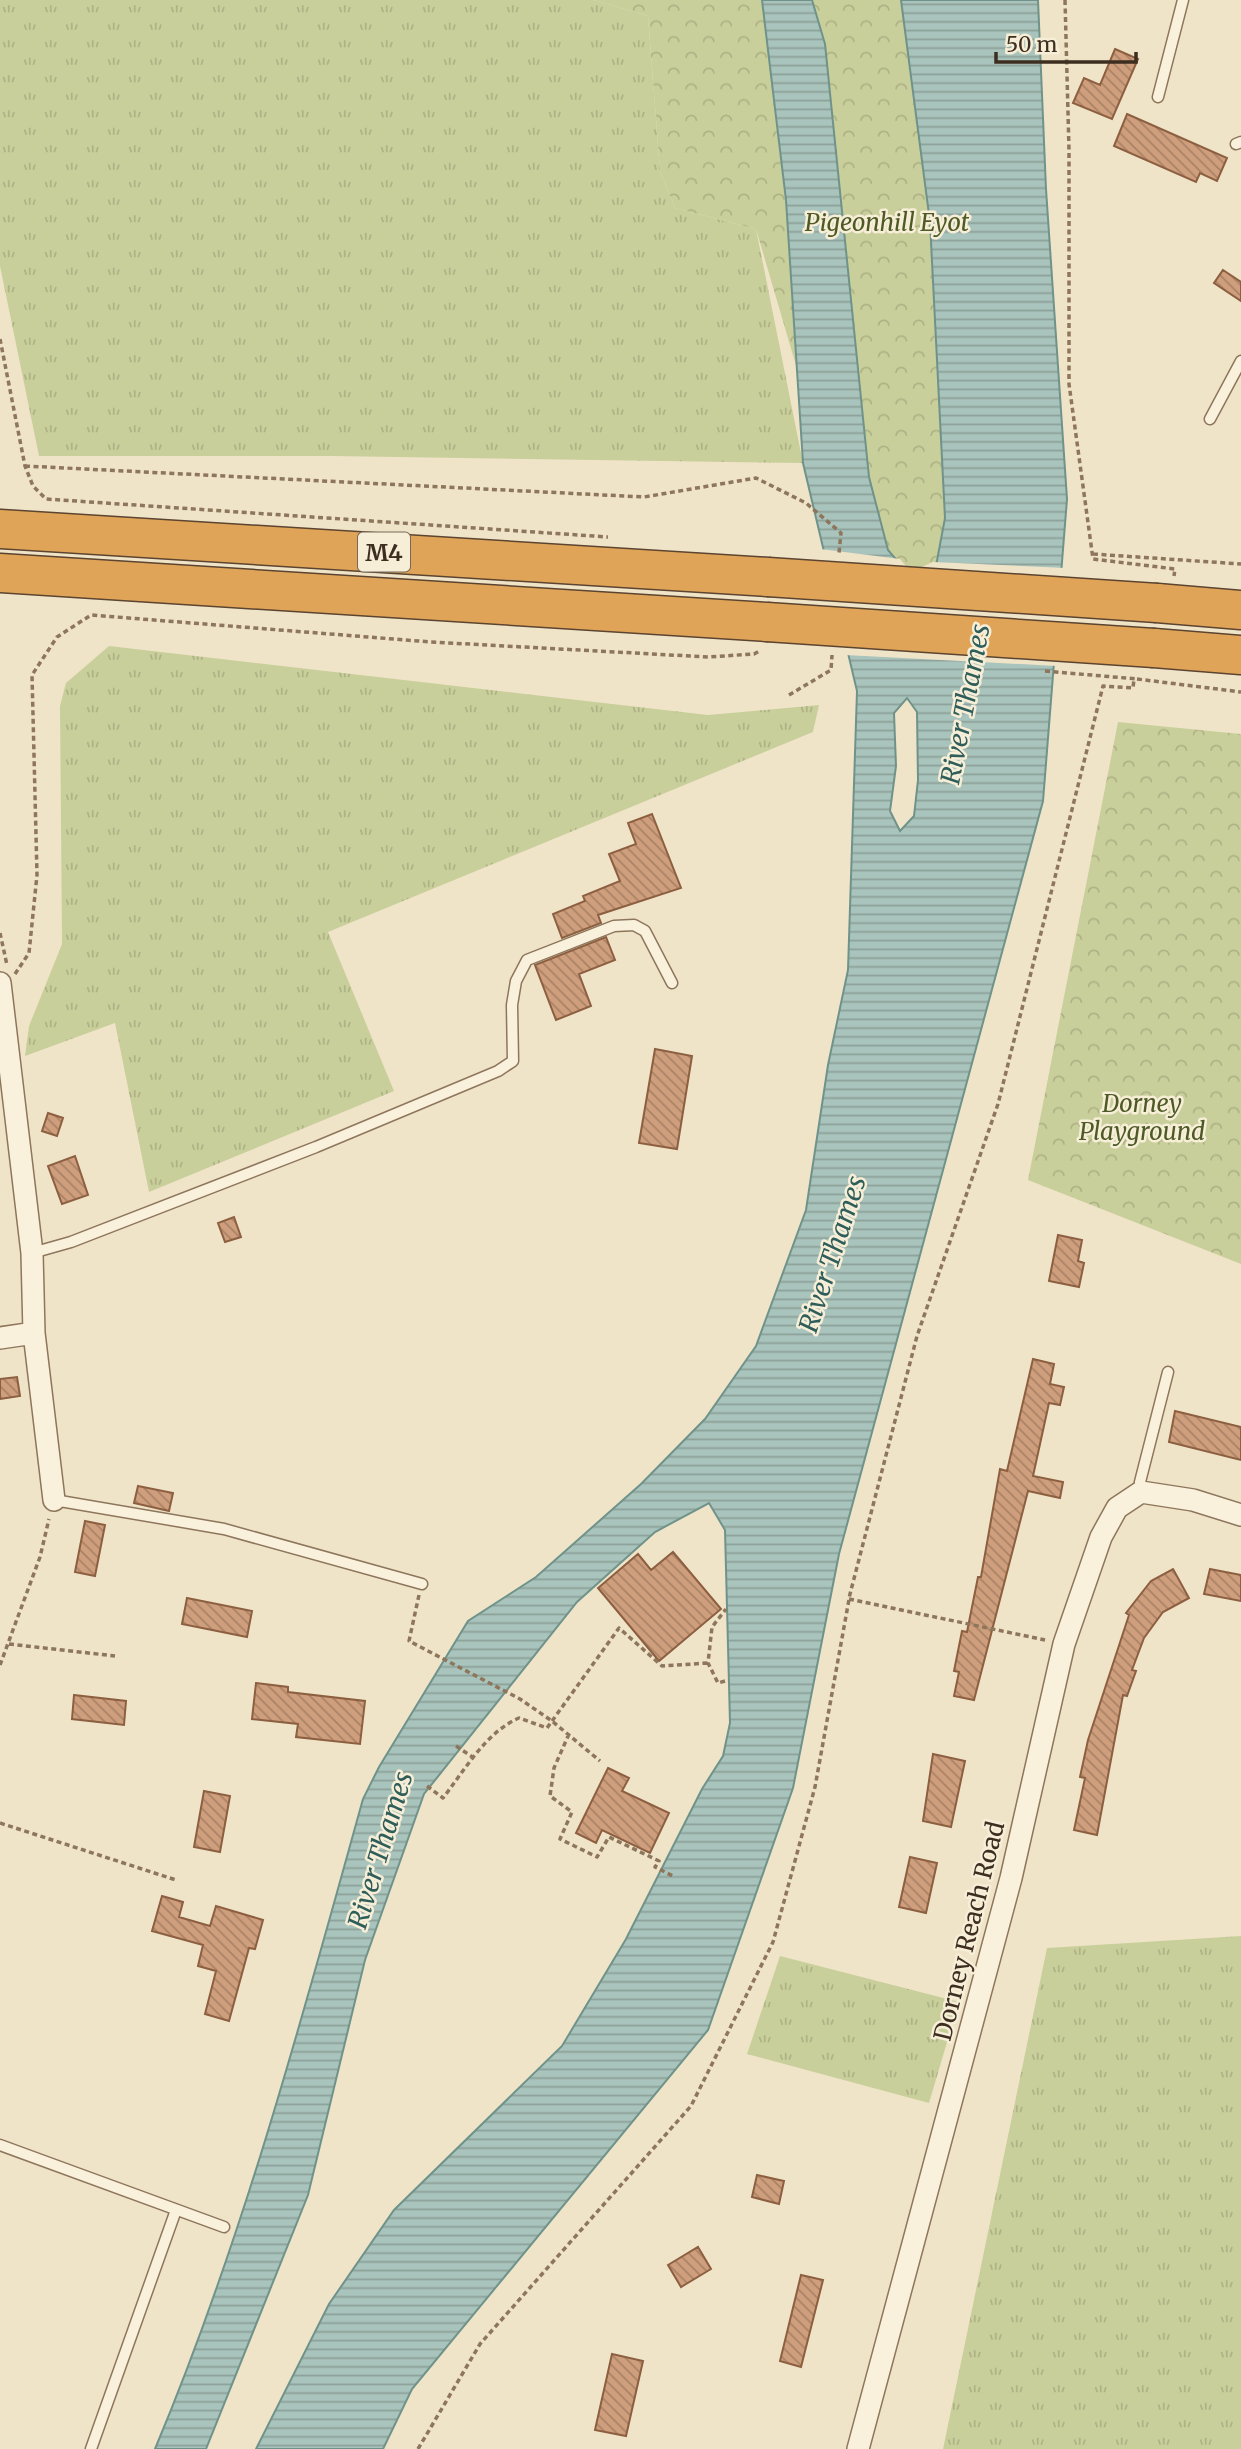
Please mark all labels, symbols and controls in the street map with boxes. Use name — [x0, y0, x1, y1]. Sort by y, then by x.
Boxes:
scale bar — [996, 21, 1136, 65]
text: 50 m — [1006, 31, 1057, 58]
park label: Pigeonhill Eyot — [805, 207, 970, 238]
road number: M4 — [358, 532, 410, 572]
water label: River Thames — [933, 621, 997, 787]
park label: Dorney Playground — [1079, 1088, 1205, 1147]
water label: River Thames — [791, 1172, 873, 1336]
water label: River Thames — [340, 1767, 420, 1933]
street label: Dorney Reach Road — [927, 1818, 1011, 2044]

